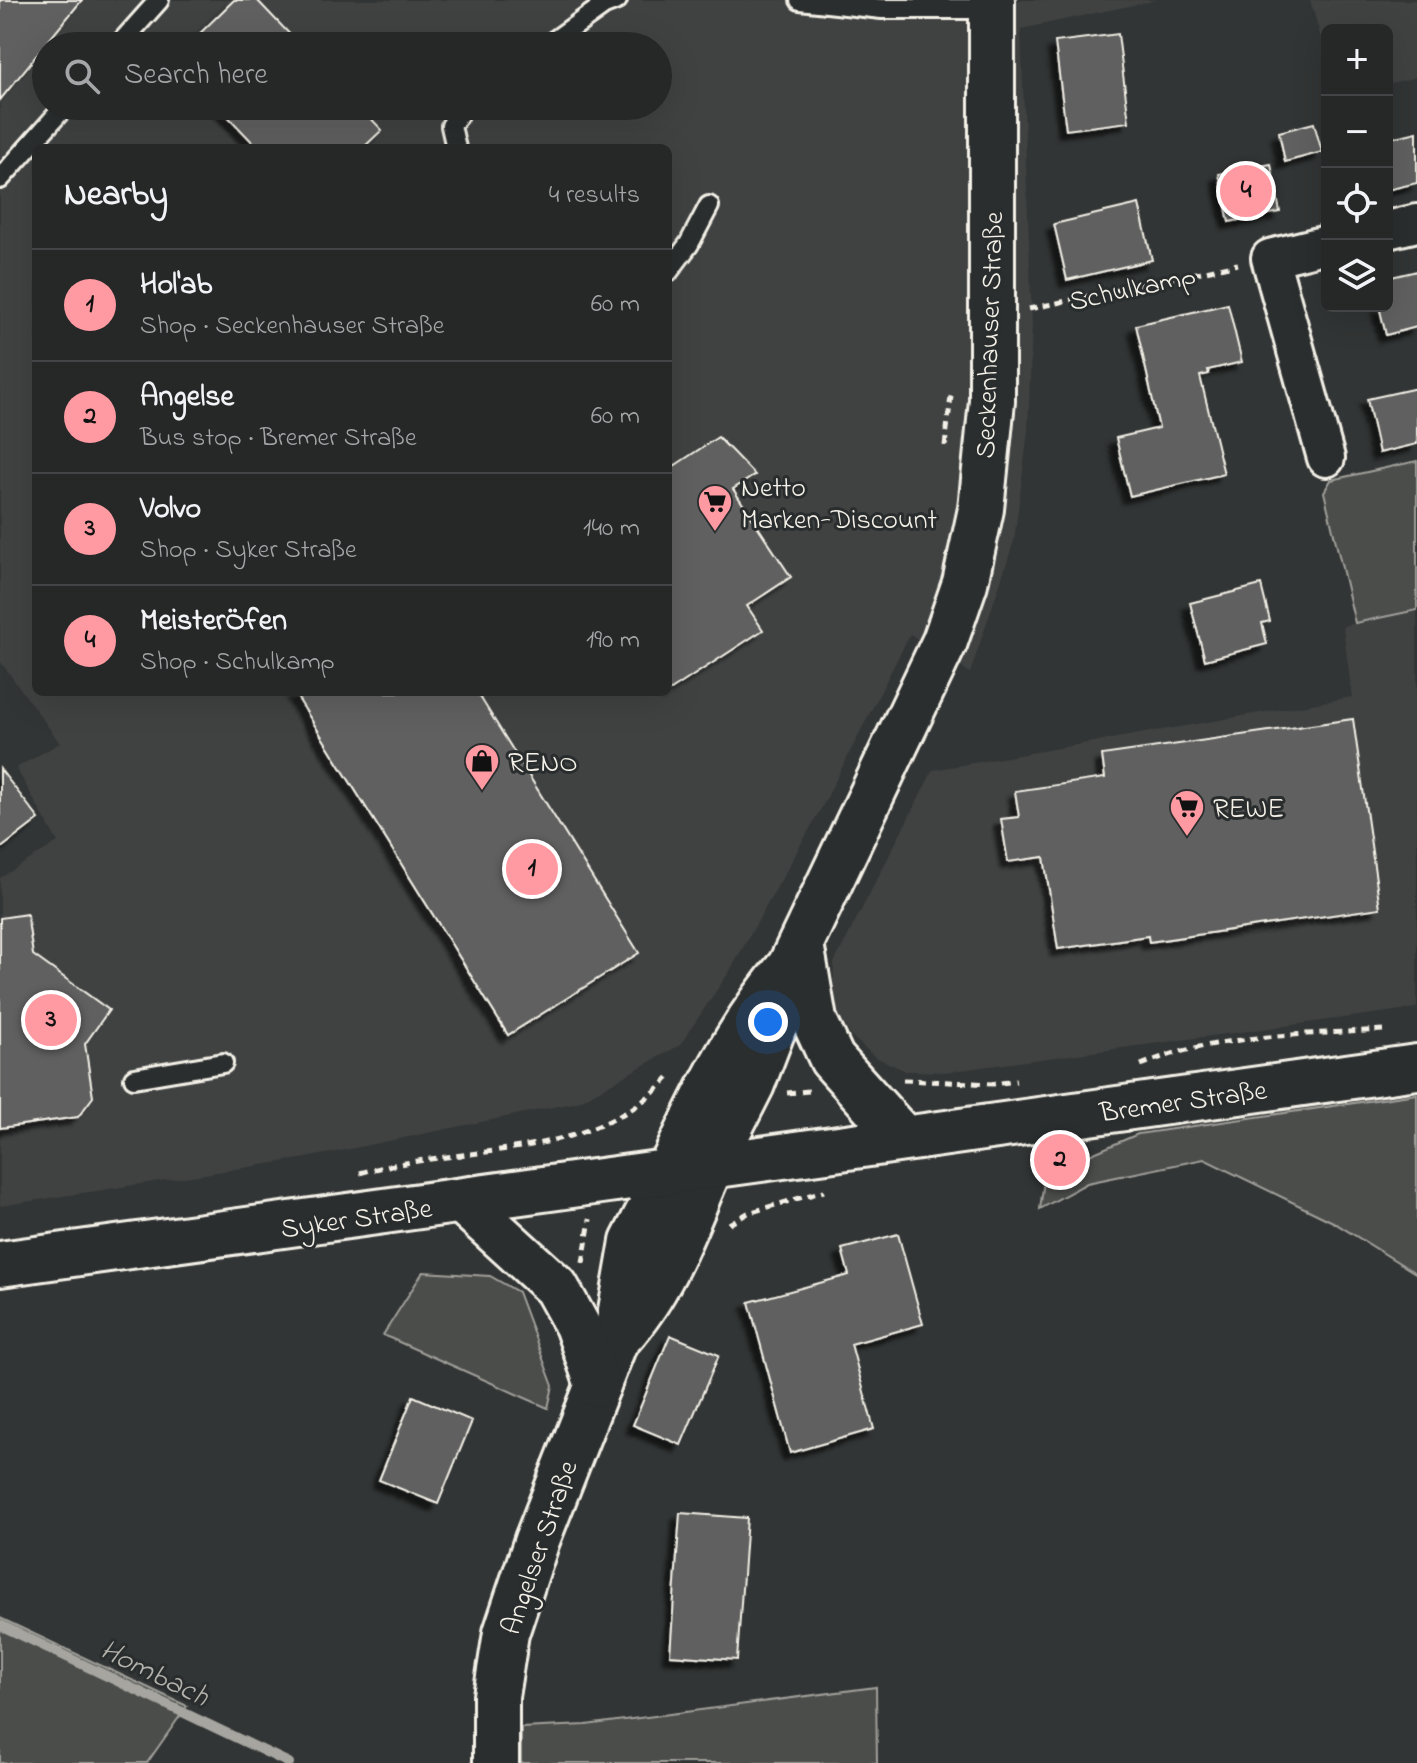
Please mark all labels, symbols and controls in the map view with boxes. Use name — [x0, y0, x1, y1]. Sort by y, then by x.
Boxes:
map controls — [1321, 24, 1393, 312]
button: + — [1321, 24, 1393, 96]
search box — [32, 32, 672, 120]
icon: search — [60, 54, 104, 98]
text: Search here — [124, 54, 268, 98]
button: − — [1321, 96, 1393, 168]
pin: 4 — [1220, 161, 1272, 221]
button: locate — [1321, 168, 1393, 240]
text: Nearby — [64, 171, 168, 221]
text: 4 results — [549, 177, 640, 215]
street label: Seckenhauser Straße — [967, 211, 1016, 459]
button: layers — [1321, 240, 1393, 312]
street label: Schulkamp — [1066, 257, 1200, 324]
text: Hol'ab — [140, 264, 212, 308]
text: 1 — [86, 286, 94, 324]
text: 60 m — [591, 286, 640, 324]
text: Shop · Seckenhauser Straße — [140, 308, 444, 346]
text: Angelse — [140, 376, 234, 420]
text: 2 — [84, 398, 96, 436]
text: 60 m — [591, 398, 640, 436]
text: Bus stop · Bremer Straße — [140, 420, 417, 458]
place label: Netto Marken-Discount — [741, 469, 937, 542]
supermarket icon: Netto Marken-Discount — [696, 483, 734, 533]
text: Volvo — [140, 488, 201, 532]
text: 3 — [85, 510, 95, 548]
text: 140 m — [583, 510, 640, 548]
text: Shop · Syker Straße — [140, 532, 357, 570]
text: MeisterÖfen — [140, 600, 287, 644]
text: 4 — [85, 622, 95, 660]
text: 190 m — [586, 622, 640, 660]
text: Shop · Schulkamp — [140, 644, 335, 682]
shop icon: RENO — [463, 742, 501, 792]
place label: RENO — [508, 744, 578, 785]
supermarket icon: REWE — [1168, 788, 1206, 838]
place label: REWE — [1213, 790, 1284, 831]
pin: 1 — [506, 839, 558, 899]
pin: 3 — [25, 990, 77, 1050]
your location — [748, 1002, 788, 1042]
street label: Bremer Straße — [1096, 1071, 1270, 1136]
pin: 2 — [1034, 1130, 1086, 1190]
street label: Syker Straße — [278, 1189, 435, 1251]
street label: Angelser Straße — [492, 1455, 590, 1641]
water label: Hombach — [92, 1630, 216, 1720]

